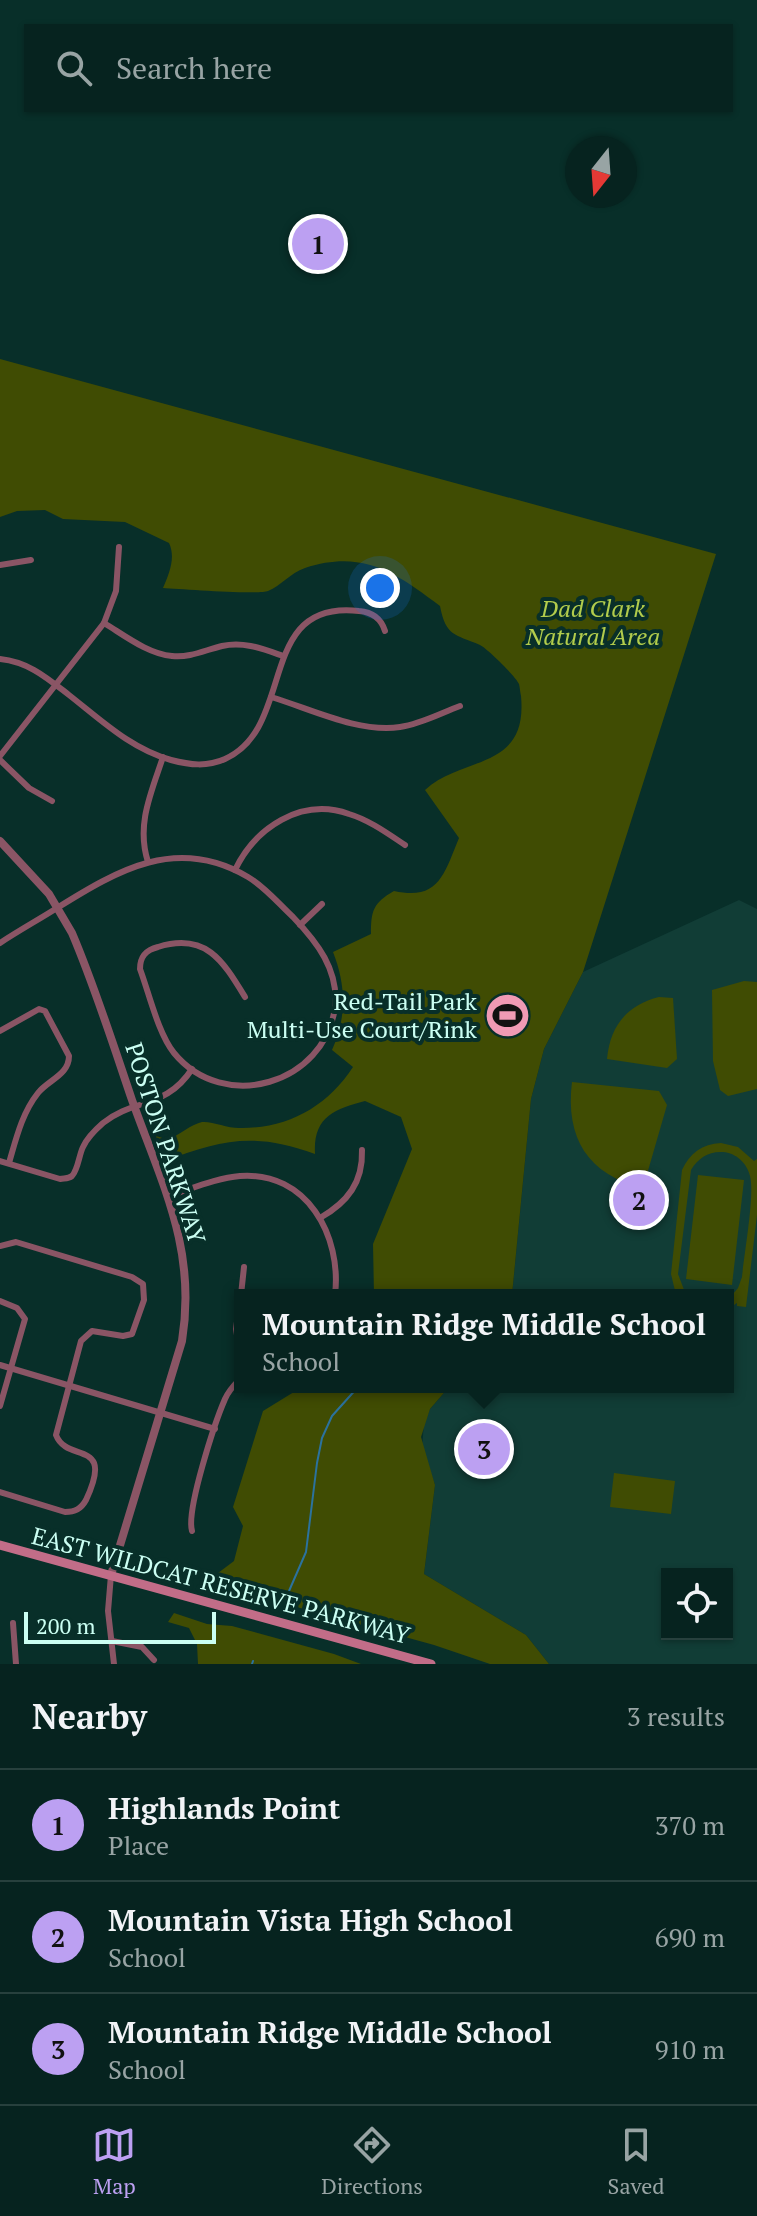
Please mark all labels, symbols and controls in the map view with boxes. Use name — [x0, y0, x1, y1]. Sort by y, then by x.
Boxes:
search box — [24, 24, 733, 112]
icon: search — [52, 46, 96, 90]
text: Search here — [116, 48, 272, 88]
north arrow — [565, 136, 637, 208]
pin: 1 — [292, 214, 344, 274]
your location — [360, 568, 400, 608]
park label: Dad Clark Natural Area — [525, 592, 660, 652]
place label: Red-Tail Park Multi-Use Court/Rink — [247, 985, 478, 1045]
sports icon: Red-Tail Park Multi-Use Court/Rink — [484, 991, 532, 1039]
street label: POSTON PARKWAY — [118, 1038, 214, 1248]
pin: 2 — [613, 1170, 665, 1230]
popup — [234, 1289, 734, 1393]
text: Mountain Ridge Middle School — [262, 1304, 706, 1344]
text: School — [262, 1344, 340, 1378]
pin: 3 — [458, 1419, 510, 1479]
street label: EAST WILDCAT RESERVE PARKWAY — [28, 1519, 414, 1651]
map controls — [661, 1568, 733, 1640]
button: locate — [661, 1568, 733, 1640]
scale bar — [24, 1608, 216, 1644]
text: 200 m — [36, 1611, 96, 1640]
text: Nearby — [32, 1694, 147, 1739]
text: 3 results — [627, 1699, 725, 1733]
text: Highlands Point — [108, 1788, 340, 1828]
text: 1 — [51, 1808, 65, 1842]
text: 370 m — [655, 1808, 725, 1842]
text: Place — [108, 1828, 169, 1862]
text: Mountain Vista High School — [108, 1900, 513, 1940]
text: 2 — [51, 1920, 65, 1954]
text: 690 m — [655, 1920, 725, 1954]
text: School — [108, 1940, 186, 1974]
text: Mountain Ridge Middle School — [108, 2012, 552, 2052]
text: 3 — [51, 2032, 65, 2066]
text: 910 m — [655, 2032, 725, 2066]
text: School — [108, 2052, 186, 2086]
tab: Map — [92, 2123, 136, 2200]
tab: Directions — [321, 2123, 423, 2200]
tab: Saved — [608, 2123, 665, 2200]

